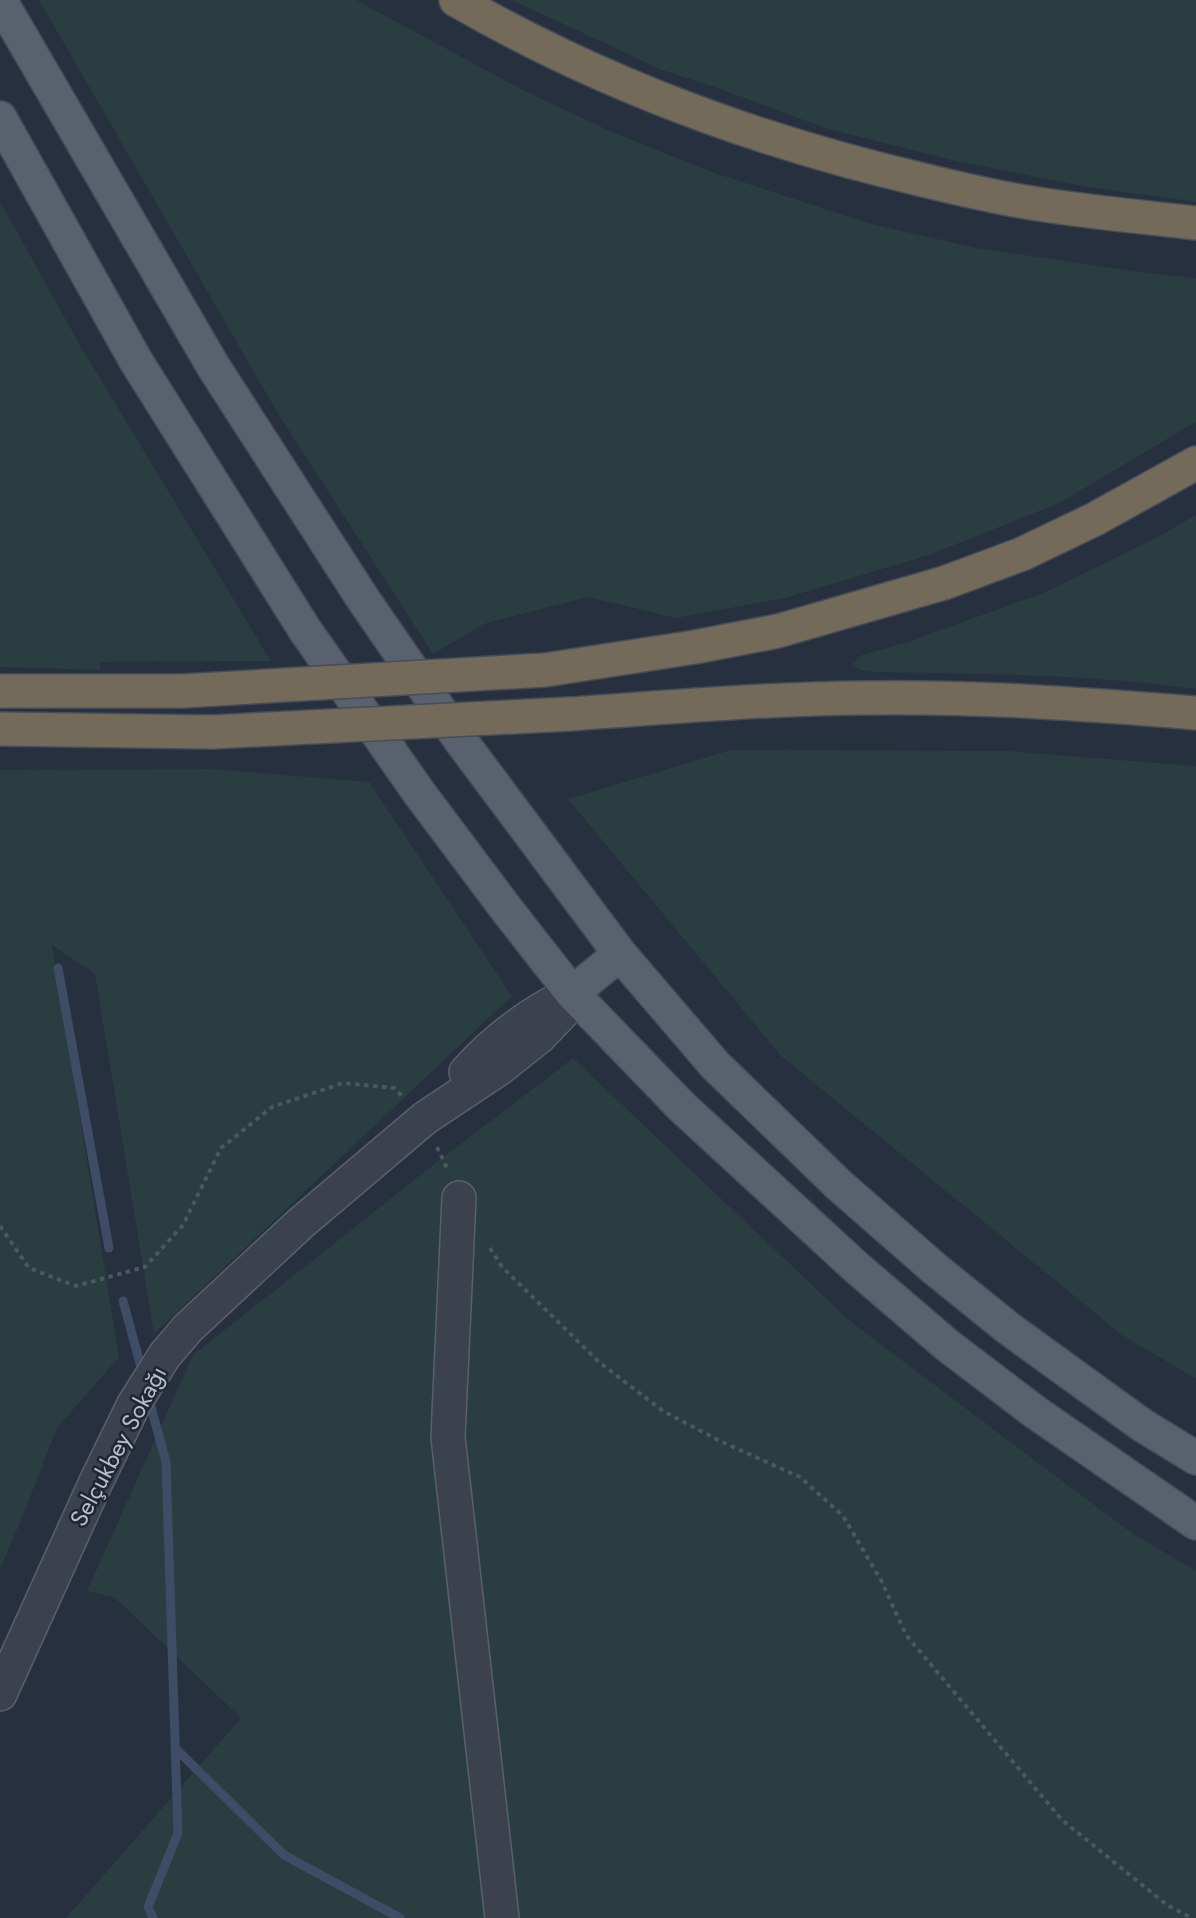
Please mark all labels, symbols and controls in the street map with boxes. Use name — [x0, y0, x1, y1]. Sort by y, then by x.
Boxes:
street label: Selçukbey Sokağı — [61, 1359, 175, 1533]

